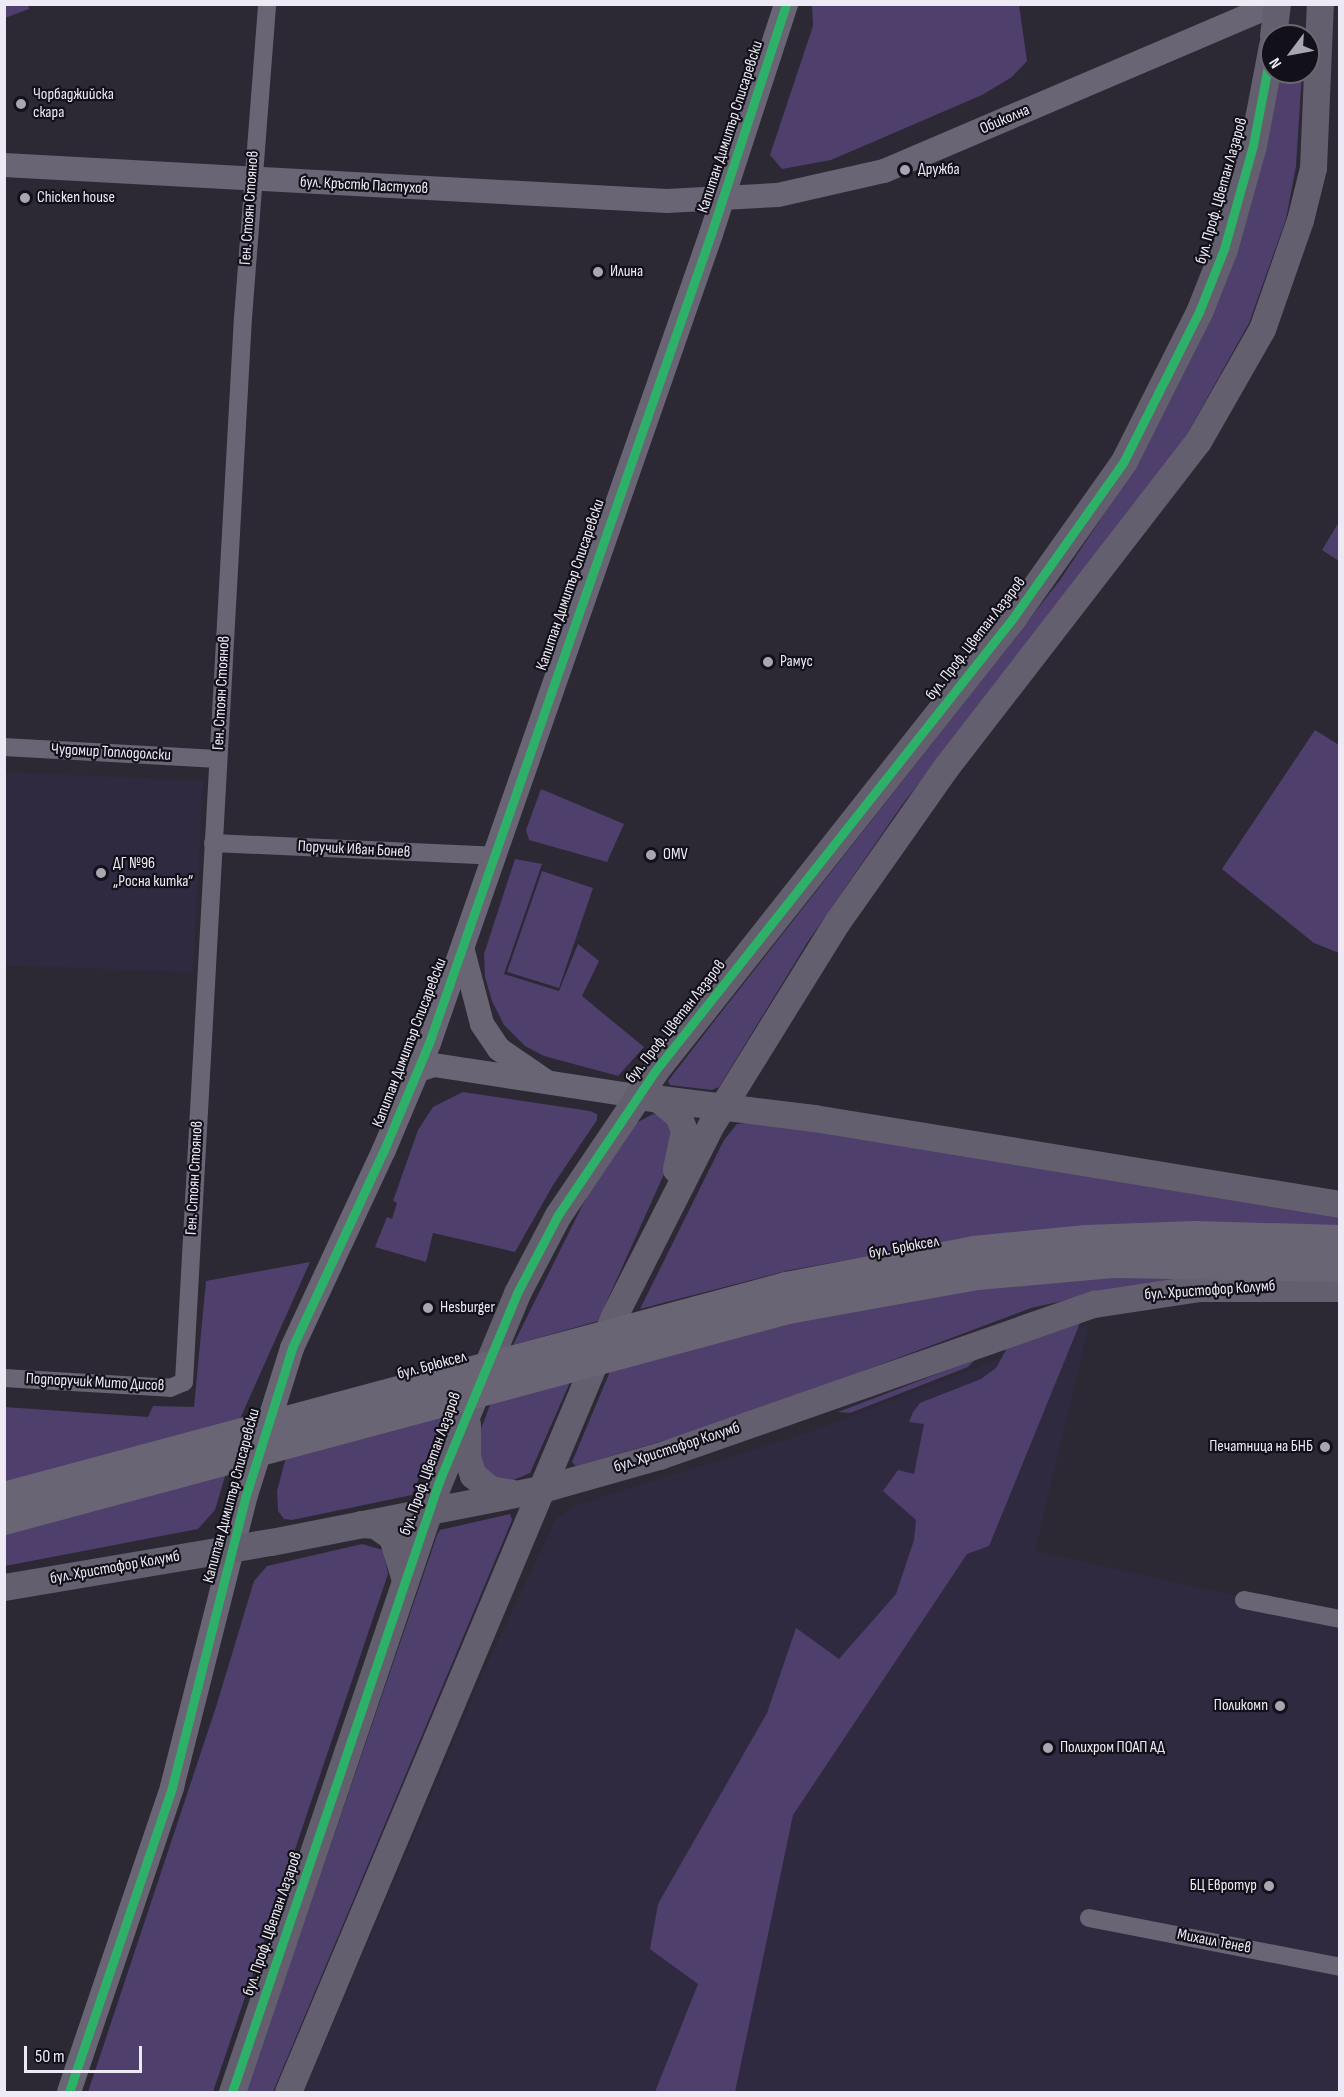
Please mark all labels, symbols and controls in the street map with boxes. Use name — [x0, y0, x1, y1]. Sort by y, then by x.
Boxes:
north arrow — [1260, 24, 1320, 84]
street label: Капитан Димитър Списаревски — [694, 39, 768, 215]
text: N — [1266, 54, 1286, 71]
place label: Чорбаджийска скара — [33, 85, 114, 123]
marker: Чорбаджийска скара — [14, 97, 28, 111]
street label: Обиколна — [977, 101, 1033, 139]
street label: бул. Проф. Цветан Лазаров — [1192, 116, 1252, 266]
street label: Ген. Стоян Стоянов — [236, 150, 264, 266]
place label: Дружба — [918, 160, 960, 180]
marker: Дружба — [896, 161, 914, 179]
street label: бул. Кръстю Пастухов — [299, 173, 429, 199]
place label: Chicken house — [37, 188, 115, 208]
marker: Chicken house — [18, 191, 32, 205]
place label: Илина — [610, 262, 643, 282]
marker: Илина — [591, 265, 605, 279]
street label: Капитан Димитър Списаревски — [533, 497, 609, 673]
street label: бул. Проф. Цветан Лазаров — [922, 574, 1030, 704]
street label: Ген. Стоян Стоянов — [209, 635, 235, 751]
place label: Рамус — [780, 652, 813, 672]
marker: Рамус — [761, 655, 775, 669]
street label: Чудомир Топлодолски — [51, 740, 171, 766]
street label: Поручик Иван Бонев — [297, 837, 411, 863]
place label: OMV — [663, 845, 688, 865]
marker: OMV — [644, 848, 658, 862]
place label: ДГ №96 „Росна китка“ — [113, 854, 193, 892]
marker: ДГ №96 „Росна китка“ — [94, 866, 108, 880]
street label: Капитан Димитър Списаревски — [369, 956, 451, 1130]
street label: бул. Проф. Цветан Лазаров — [622, 957, 730, 1087]
street label: Ген. Стоян Стоянов — [182, 1120, 208, 1236]
street label: бул. Брюксел — [867, 1232, 941, 1264]
street label: бул. Христофор Колумб — [1144, 1277, 1276, 1305]
place label: Hesburger — [440, 1298, 495, 1318]
marker: Hesburger — [421, 1301, 435, 1315]
street label: бул. Брюксел — [395, 1348, 469, 1384]
street label: Подпоручик Мито Дисов — [25, 1370, 165, 1396]
street label: бул. Проф. Цветан Лазаров — [396, 1390, 466, 1538]
street label: Капитан Димитър Списаревски — [199, 1407, 265, 1585]
street label: бул. Христофор Колумб — [612, 1419, 742, 1477]
place label: Печатница на БНБ — [1209, 1437, 1313, 1457]
marker: Печатница на БНБ — [1318, 1440, 1332, 1454]
street label: бул. Христофор Колумб — [49, 1547, 181, 1589]
place label: Поликомп — [1214, 1696, 1268, 1716]
marker: Поликомп — [1273, 1699, 1287, 1713]
place label: Полихром ПОАП АД — [1060, 1738, 1165, 1758]
marker: Полихром ПОАП АД — [1041, 1741, 1055, 1755]
street label: бул. Проф. Цветан Лазаров — [239, 1849, 307, 1999]
place label: БЦ Евротур — [1190, 1876, 1257, 1896]
marker: БЦ Евротур — [1262, 1879, 1276, 1893]
street label: Михаил Тенев — [1175, 1925, 1253, 1959]
scale bar — [27, 2034, 146, 2072]
text: 50 m — [35, 2046, 65, 2067]

